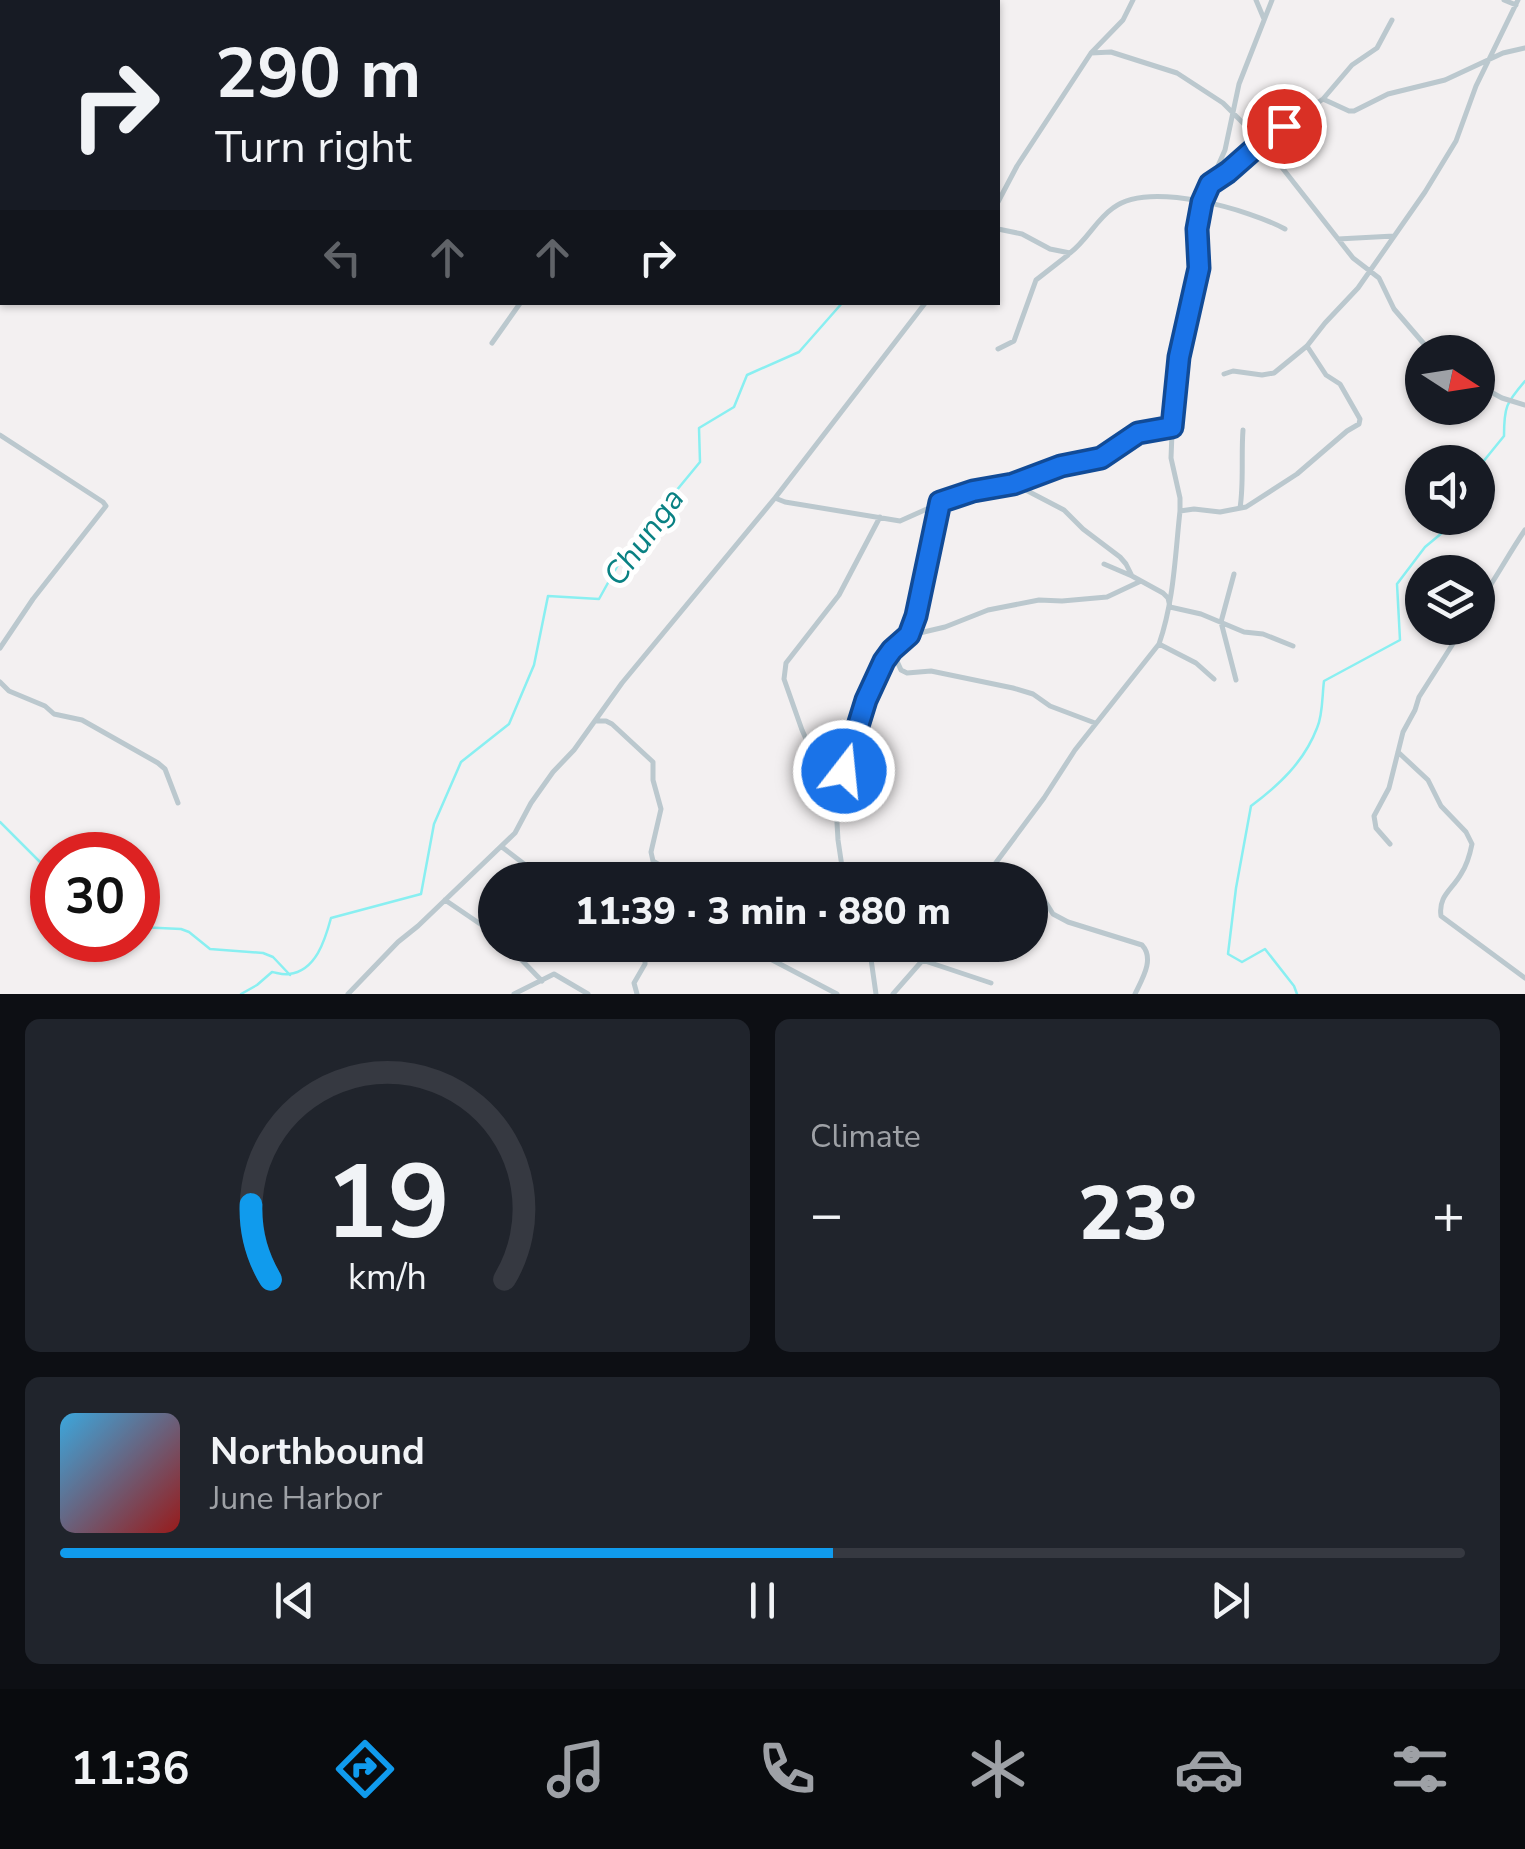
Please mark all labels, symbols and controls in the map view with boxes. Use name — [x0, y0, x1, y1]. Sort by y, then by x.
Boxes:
text: 290 m — [215, 26, 421, 122]
icon: right — [50, 40, 180, 170]
pin — [1242, 84, 1327, 169]
icon: arrive — [1257, 99, 1312, 154]
text: Turn right — [215, 117, 412, 178]
icon: left — [315, 230, 370, 285]
icon: ahead — [420, 230, 475, 285]
icon: ahead — [525, 230, 580, 285]
icon: right — [630, 230, 685, 285]
north arrow — [1405, 335, 1495, 425]
map controls — [1405, 335, 1495, 645]
button: sound — [1405, 445, 1495, 535]
water label: Chunga — [594, 479, 694, 595]
button: layers — [1405, 555, 1495, 645]
position arrow — [792, 719, 896, 823]
speed limit sign: 30 — [30, 832, 160, 962]
text: 11:39 · 3 min · 880 m — [575, 886, 951, 937]
text: Climate — [810, 1115, 921, 1158]
text: 19 — [325, 1132, 450, 1274]
text: 23° — [1078, 1163, 1197, 1265]
text: − — [810, 1177, 843, 1252]
text: + — [1432, 1177, 1465, 1252]
text: km/h — [348, 1253, 427, 1302]
text: Northbound — [210, 1426, 425, 1477]
text: June Harbor — [210, 1477, 382, 1520]
icon: previous — [267, 1573, 322, 1628]
icon: pause — [735, 1573, 790, 1628]
icon: next — [1203, 1573, 1258, 1628]
icon: directions — [330, 1734, 400, 1804]
icon: music — [541, 1734, 611, 1804]
icon: phone — [752, 1734, 822, 1804]
icon: climate — [963, 1734, 1033, 1804]
icon: car — [1174, 1734, 1244, 1804]
icon: filters — [1385, 1734, 1455, 1804]
text: 11:36 — [70, 1739, 190, 1800]

